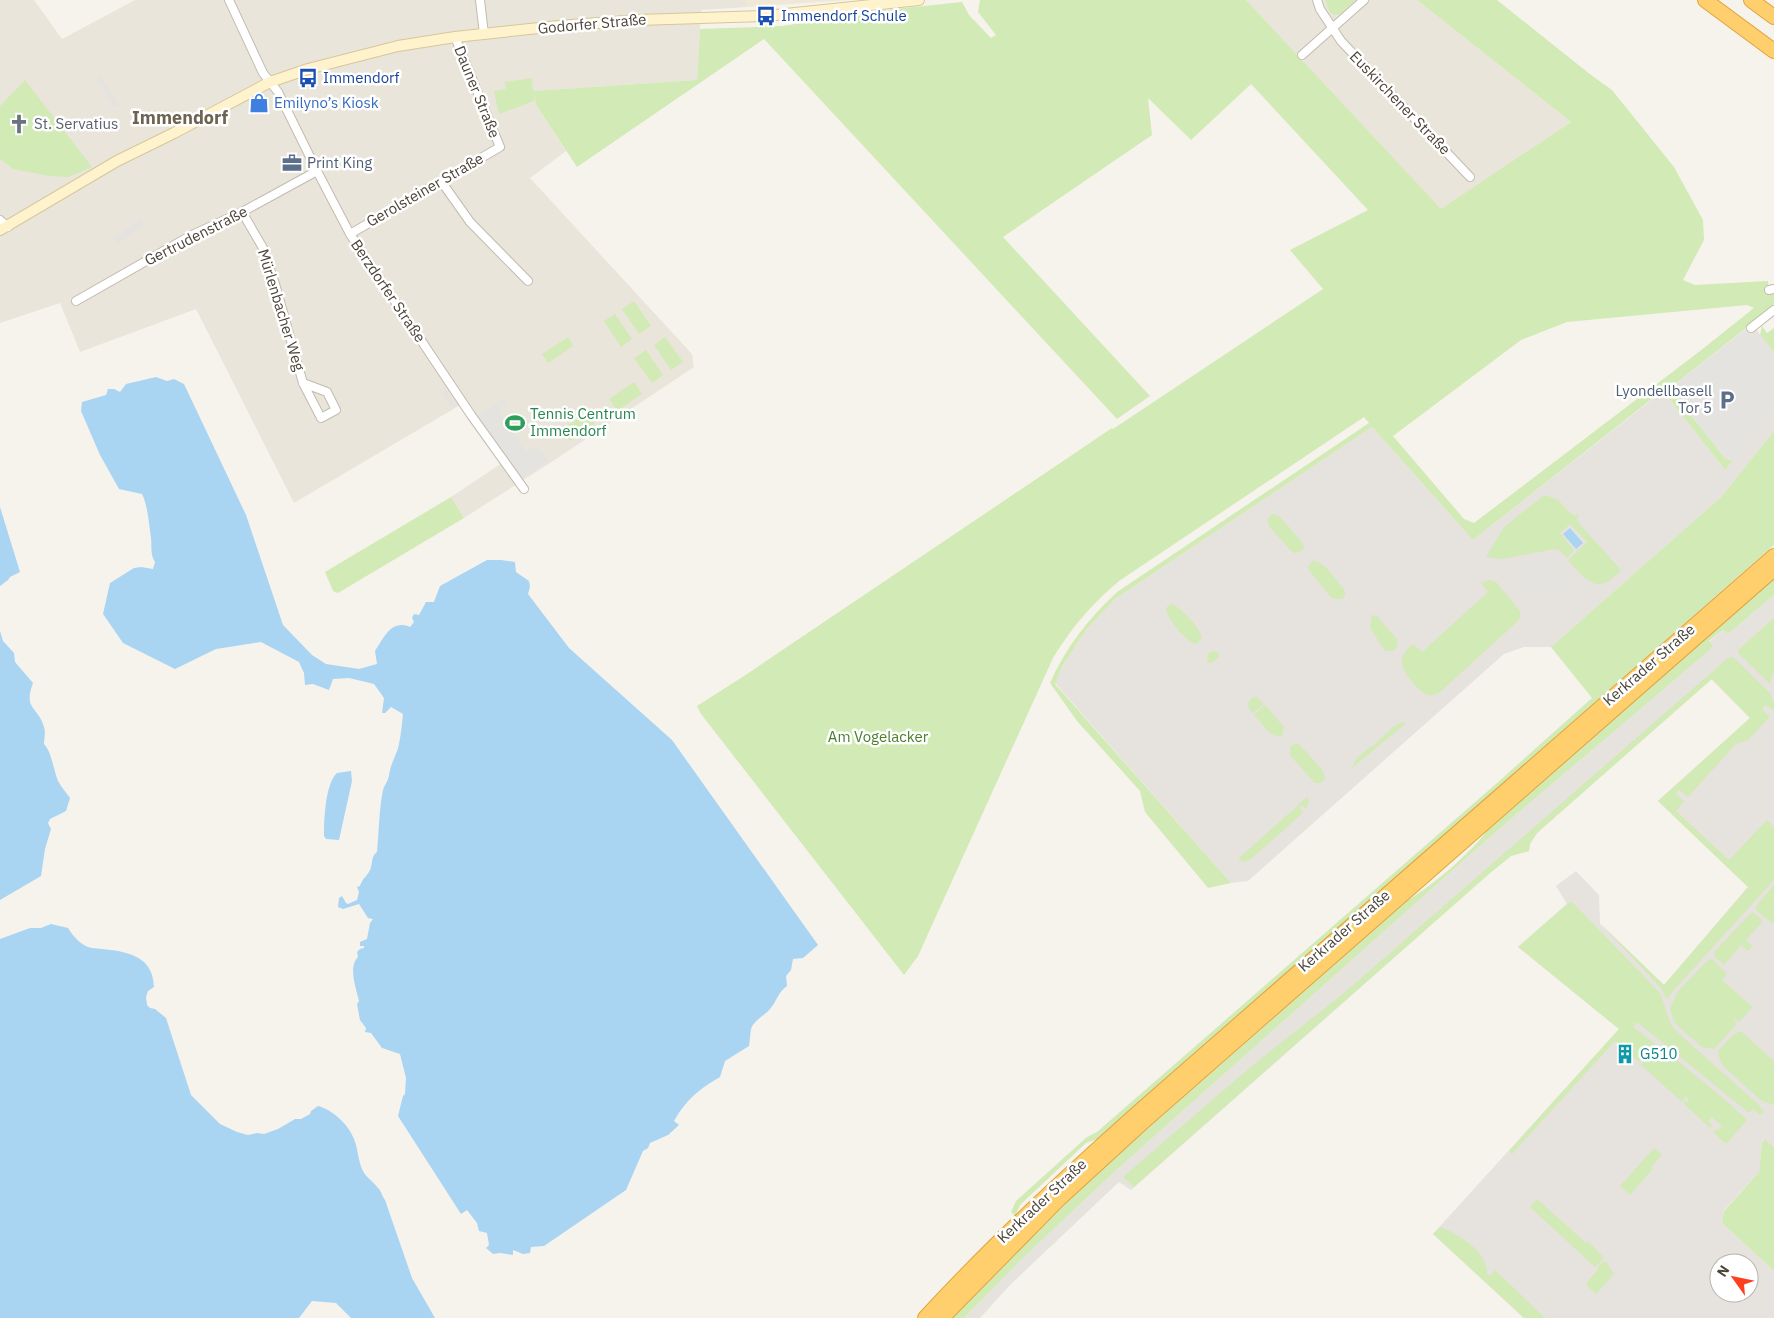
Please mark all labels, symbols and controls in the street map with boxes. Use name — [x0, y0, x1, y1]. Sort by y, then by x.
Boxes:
bus stop icon: Immendorf Schule — [755, 5, 777, 27]
place label: Immendorf Schule — [781, 6, 907, 25]
street label: Godorfer Straße — [537, 9, 647, 38]
street label: Dauner Straße — [450, 43, 505, 141]
street label: Euskirchener Straße — [1346, 47, 1455, 159]
bus stop icon: Immendorf — [297, 67, 319, 89]
place label: Immendorf — [323, 68, 400, 87]
shop icon: Emilyno’s Kiosk — [248, 92, 270, 114]
place label: Emilyno’s Kiosk — [274, 93, 379, 112]
district label: Immendorf — [132, 106, 228, 129]
church icon: St. Servatius — [8, 113, 30, 135]
place label: St. Servatius — [34, 114, 118, 133]
street label: Gerolsteiner Straße — [363, 148, 487, 231]
office icon: Print King — [281, 152, 303, 174]
place label: Print King — [307, 153, 372, 172]
street label: Gertrudenstraße — [141, 201, 250, 270]
street label: Berzdorfer Straße — [347, 236, 430, 346]
street label: Mürlenbacher Weg — [254, 247, 309, 373]
place label: Lyondellbasell Tor 5 — [1615, 381, 1712, 417]
parking icon: Lyondellbasell Tor 5 — [1716, 389, 1738, 411]
place label: Tennis Centrum Immendorf — [530, 404, 636, 440]
sports icon: Tennis Centrum Immendorf — [504, 412, 526, 434]
street label: Kerkrader Straße — [1599, 620, 1698, 710]
park label: Am Vogelacker — [828, 727, 929, 746]
street label: Kerkrader Straße — [1294, 886, 1393, 976]
building icon: G510 — [1614, 1043, 1636, 1065]
place label: G510 — [1640, 1044, 1677, 1063]
street label: Kerkrader Straße — [993, 1154, 1090, 1247]
north arrow — [1709, 1253, 1759, 1303]
text: N — [1713, 1262, 1733, 1280]

